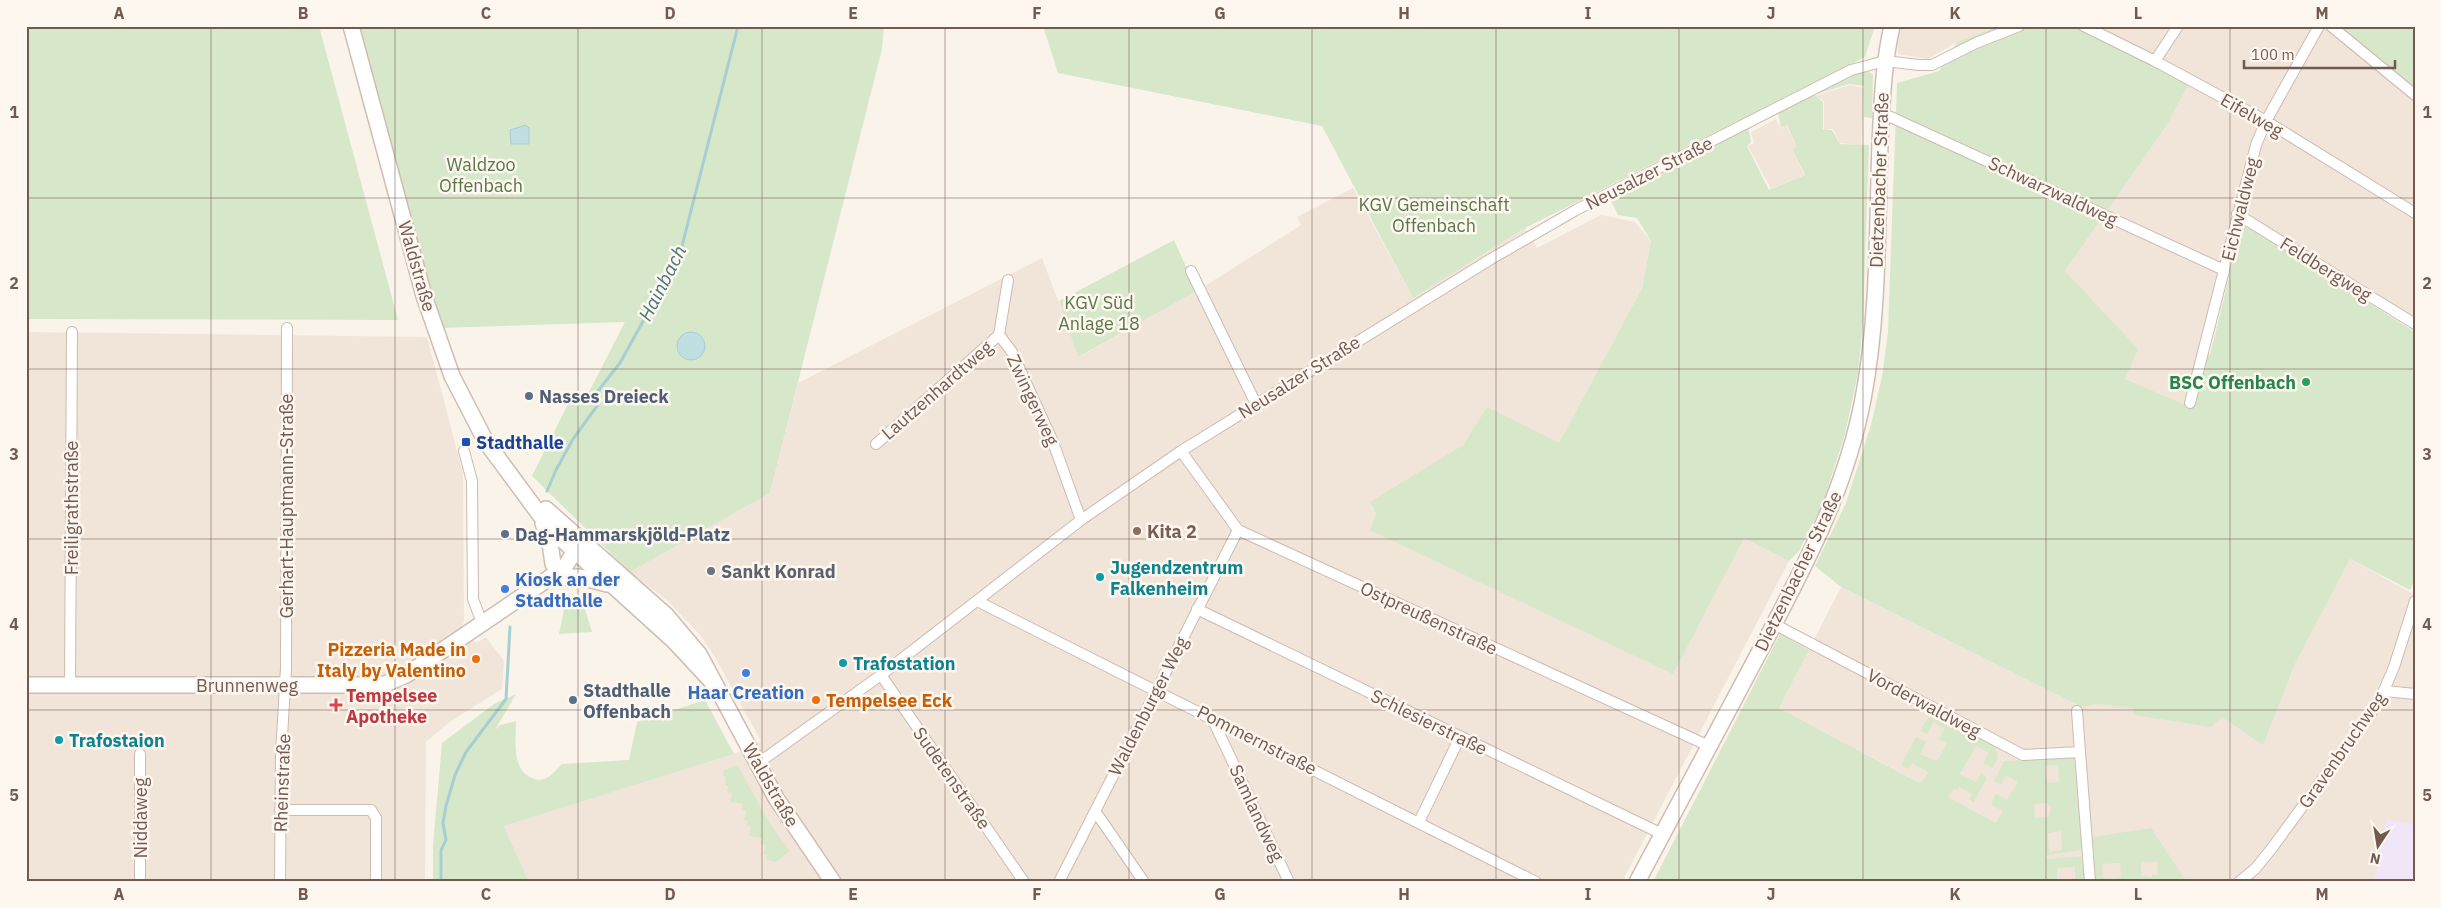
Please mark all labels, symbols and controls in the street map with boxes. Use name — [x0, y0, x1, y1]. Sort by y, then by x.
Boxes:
text: A — [114, 3, 125, 23]
text: B — [298, 3, 309, 23]
text: C — [481, 3, 491, 23]
text: D — [664, 3, 676, 23]
text: E — [848, 3, 858, 23]
text: F — [1032, 3, 1042, 23]
text: G — [1214, 3, 1226, 23]
text: H — [1398, 3, 1410, 23]
text: I — [1585, 3, 1592, 23]
text: J — [1767, 3, 1775, 23]
text: K — [1949, 3, 1961, 23]
text: L — [2134, 3, 2142, 23]
text: M — [2315, 3, 2329, 23]
scale bar — [2244, 38, 2395, 70]
text: 100 m — [2251, 45, 2295, 64]
street label: Eifelweg — [2217, 88, 2288, 142]
street label: Dietzenbacher Straße — [1864, 92, 1894, 268]
text: 1 — [9, 102, 19, 122]
text: 1 — [2422, 102, 2432, 122]
street label: Neusalzer Straße — [1582, 131, 1716, 215]
street label: Schwarzwaldweg — [1985, 151, 2122, 231]
park label: Waldzoo Offenbach — [439, 153, 523, 197]
street label: Eichwaldweg — [2216, 154, 2264, 263]
park label: KGV Gemeinschaft Offenbach — [1359, 193, 1509, 237]
street label: Waldstraße — [393, 218, 441, 314]
street label: Feldbergweg — [2276, 232, 2377, 307]
water label: Hainbach — [633, 241, 691, 325]
text: 2 — [9, 273, 19, 293]
text: 2 — [2422, 273, 2432, 293]
park label: KGV Süd Anlage 18 — [1058, 291, 1140, 335]
street label: Neusalzer Straße — [1234, 330, 1364, 424]
street label: Lautzenhardtweg — [877, 335, 998, 444]
street label: Zwingerweg — [1002, 351, 1064, 450]
place label: BSC Offenbach — [2169, 371, 2296, 394]
marker: BSC Offenbach — [2300, 376, 2312, 388]
place label: Nasses Dreieck — [539, 385, 669, 408]
marker: Nasses Dreieck — [523, 390, 535, 402]
street label: Gerhart-Hauptmann-Straße — [275, 393, 298, 618]
place label: Stadthalle — [476, 431, 564, 454]
marker: Stadthalle — [460, 436, 472, 448]
street label: Freiligrathstraße — [60, 441, 83, 575]
text: 3 — [9, 444, 19, 464]
text: 3 — [2422, 444, 2432, 464]
street label: Dietzenbacher Straße — [1749, 487, 1847, 655]
place label: Kita 2 — [1147, 520, 1197, 543]
place label: Dag-Hammarskjöld-Platz — [515, 523, 730, 546]
marker: Kita 2 — [1131, 525, 1143, 537]
marker: Dag-Hammarskjöld-Platz — [499, 528, 511, 540]
place label: Jugendzentrum Falkenheim — [1110, 556, 1243, 600]
place label: Sankt Konrad — [721, 560, 836, 583]
marker: Sankt Konrad — [705, 565, 717, 577]
place label: Kiosk an der Stadthalle — [515, 568, 620, 612]
marker: Jugendzentrum Falkenheim — [1094, 571, 1106, 583]
street label: Ostpreußenstraße — [1357, 576, 1501, 660]
marker: Kiosk an der Stadthalle — [499, 583, 511, 595]
text: 4 — [9, 614, 19, 634]
text: 4 — [2422, 614, 2432, 634]
street label: Waldenburger Weg — [1103, 632, 1193, 779]
place label: Pizzeria Made in Italy by Valentino — [317, 638, 466, 682]
place label: Trafostation — [853, 652, 955, 675]
marker: Pizzeria Made in Italy by Valentino — [470, 653, 482, 665]
marker: Trafostation — [837, 657, 849, 669]
street label: Vorderwaldweg — [1863, 663, 1985, 743]
marker: Haar Creation — [740, 667, 752, 679]
street label: Brunnenweg — [196, 674, 299, 697]
place label: Stadthalle Offenbach — [583, 679, 671, 723]
place label: Haar Creation — [687, 681, 805, 704]
place label: Tempelsee Apotheke — [346, 684, 437, 728]
street label: Schlesierstraße — [1367, 684, 1491, 760]
street label: Gravenbruchweg — [2293, 687, 2391, 813]
place label: Tempelsee Eck — [826, 689, 953, 712]
marker: Stadthalle Offenbach — [567, 694, 579, 706]
marker: Tempelsee Eck — [810, 694, 822, 706]
marker: Tempelsee Apotheke — [330, 699, 342, 711]
street label: Pommernstraße — [1193, 700, 1321, 780]
street label: Sudetenstraße — [908, 722, 996, 834]
place label: Trafostaion — [69, 729, 165, 752]
street label: Rheinstraße — [269, 733, 295, 833]
marker: Trafostaion — [53, 734, 65, 746]
street label: Waldstraße — [738, 739, 804, 831]
street label: Samlandweg — [1225, 761, 1290, 865]
street label: Niddaweg — [129, 777, 152, 858]
text: 5 — [9, 785, 19, 805]
text: 5 — [2422, 785, 2432, 805]
north arrow — [2354, 820, 2404, 870]
text: N — [2368, 849, 2382, 869]
text: A — [114, 884, 125, 904]
text: B — [298, 884, 309, 904]
text: C — [481, 884, 491, 904]
text: D — [664, 884, 676, 904]
text: E — [848, 884, 858, 904]
text: F — [1032, 884, 1042, 904]
text: G — [1214, 884, 1226, 904]
text: H — [1398, 884, 1410, 904]
text: I — [1585, 884, 1592, 904]
text: J — [1767, 884, 1775, 904]
text: K — [1949, 884, 1961, 904]
text: L — [2134, 884, 2142, 904]
text: M — [2315, 884, 2329, 904]

